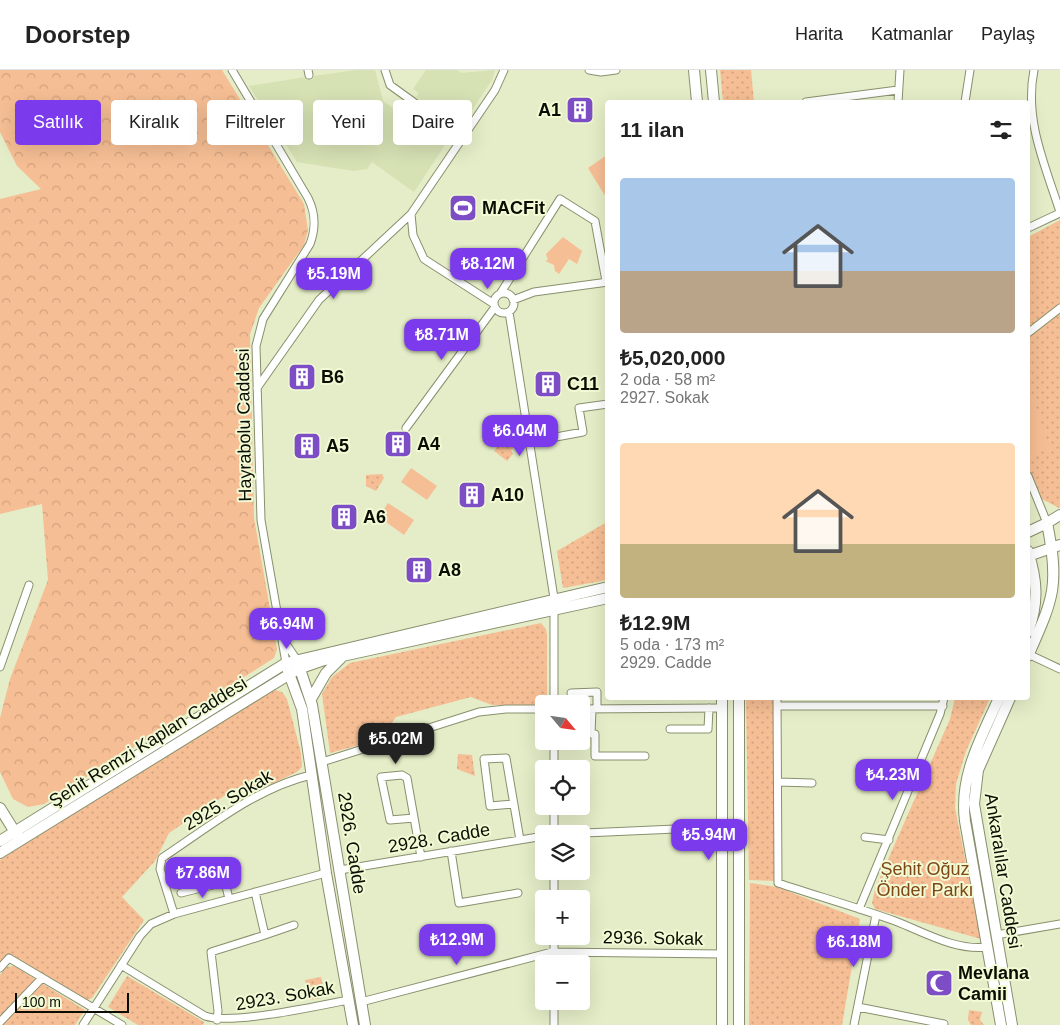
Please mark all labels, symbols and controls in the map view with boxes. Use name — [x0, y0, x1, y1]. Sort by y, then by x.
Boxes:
text: Doorstep — [25, 21, 130, 48]
text: Harita — [795, 24, 843, 44]
text: Katmanlar — [871, 24, 953, 44]
text: Paylaş — [981, 24, 1035, 44]
building icon: A1 — [565, 95, 595, 125]
chip: Satılık — [15, 100, 101, 145]
chip: Kiralık — [111, 100, 197, 145]
chip: Filtreler — [207, 100, 303, 145]
chip: Yeni — [313, 100, 383, 145]
chip: Daire — [393, 100, 472, 145]
place label: A1 — [538, 100, 561, 120]
icon: filters — [987, 116, 1015, 144]
text: 11 ilan — [620, 118, 684, 141]
sports icon: MACFit — [448, 193, 478, 223]
place label: MACFit — [482, 198, 545, 218]
icon: home — [773, 211, 863, 301]
pin: ₺8.12M — [447, 248, 529, 290]
text: ₺8.12M — [461, 255, 515, 272]
pin: ₺5.19M — [293, 258, 375, 300]
text: ₺5.19M — [307, 265, 361, 282]
pin: ₺8.71M — [401, 318, 483, 361]
text: ₺8.71M — [415, 326, 469, 343]
text: ₺5,020,000 — [620, 346, 725, 369]
street label: Hayrabolu Caddesi — [233, 348, 255, 502]
building icon: B6 — [287, 362, 317, 392]
place label: B6 — [321, 367, 344, 387]
building icon: C11 — [533, 369, 563, 399]
text: 2 oda · 58 m² — [620, 371, 715, 388]
place label: C11 — [567, 374, 599, 394]
text: 2927. Sokak — [620, 389, 709, 406]
pin: ₺6.04M — [479, 414, 561, 457]
text: ₺6.04M — [493, 422, 547, 439]
building icon: A4 — [383, 429, 413, 459]
building icon: A5 — [292, 431, 322, 461]
place label: A4 — [417, 434, 440, 454]
place label: A5 — [326, 436, 349, 456]
icon: home — [773, 476, 863, 566]
building icon: A10 — [457, 480, 487, 510]
place label: A10 — [491, 485, 524, 505]
building icon: A6 — [329, 502, 359, 532]
place label: A6 — [363, 507, 386, 527]
building icon: A8 — [404, 555, 434, 585]
place label: A8 — [438, 560, 461, 580]
pin: ₺6.94M — [246, 608, 328, 650]
text: ₺12.9M — [620, 611, 690, 634]
text: ₺6.94M — [260, 615, 314, 632]
text: 5 oda · 173 m² — [620, 636, 724, 653]
text: 2929. Cadde — [620, 654, 712, 671]
street label: Şehit Remzi Kaplan Caddesi — [46, 673, 250, 811]
north arrow — [535, 695, 590, 750]
map controls — [535, 695, 590, 1010]
pin: ₺5.02M — [355, 722, 437, 765]
text: ₺5.02M — [369, 730, 423, 747]
pin: ₺4.23M — [852, 758, 934, 801]
button: locate — [535, 760, 590, 815]
street label: 2925. Sokak — [180, 765, 277, 834]
text: ₺4.23M — [866, 766, 920, 783]
street label: 2926. Cadde — [334, 791, 370, 895]
street label: Ankaralılar Caddesi — [981, 792, 1025, 950]
pin: ₺5.94M — [668, 818, 750, 861]
street label: 2928. Cadde — [386, 819, 492, 857]
button: layers — [535, 825, 590, 880]
text: ₺5.94M — [682, 826, 736, 843]
pin: ₺7.86M — [162, 856, 244, 899]
park label: Şehit Oğuz Önder Parkı — [876, 859, 974, 900]
text: ₺7.86M — [176, 864, 230, 881]
button: + — [535, 890, 590, 945]
pin: ₺12.9M — [416, 924, 498, 966]
pin: ₺6.18M — [813, 926, 895, 968]
street label: 2936. Sokak — [603, 927, 704, 949]
text: ₺12.9M — [430, 931, 484, 948]
text: ₺6.18M — [827, 933, 881, 950]
button: − — [535, 955, 590, 1010]
place label: Mevlana Camii — [958, 963, 1030, 1004]
mosque icon: Mevlana Camii — [924, 968, 954, 998]
street label: 2923. Sokak — [234, 977, 337, 1015]
scale bar — [15, 990, 129, 1013]
text: 100 m — [22, 994, 61, 1010]

